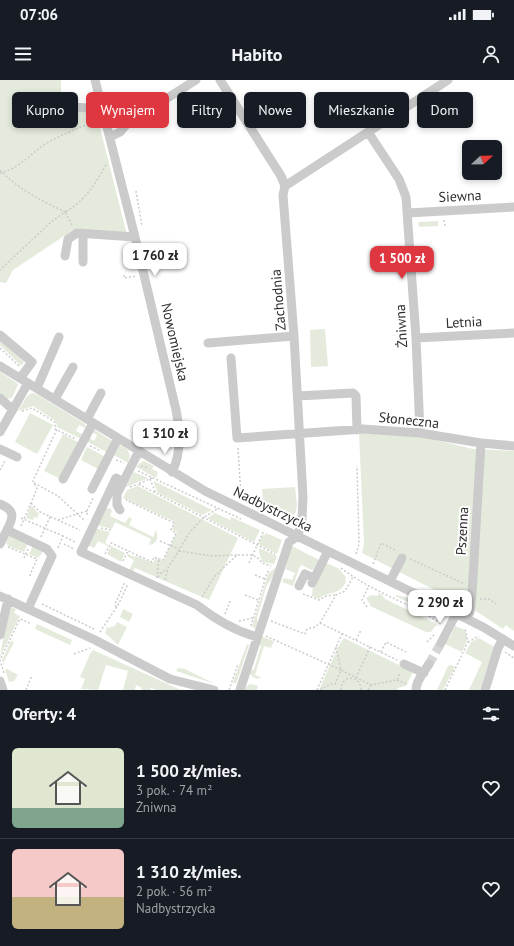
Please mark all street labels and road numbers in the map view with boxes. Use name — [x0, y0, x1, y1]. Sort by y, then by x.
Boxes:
street label: Siewna — [438, 186, 482, 206]
street label: Zachodnia — [266, 268, 290, 331]
street label: Nowomiejska — [157, 301, 193, 383]
street label: Żniwna — [391, 304, 411, 348]
street label: Letnia — [445, 312, 483, 332]
street label: Słoneczna — [378, 408, 440, 432]
street label: Nadbystrzycka — [231, 482, 315, 536]
street label: Pszenna — [452, 506, 472, 556]

